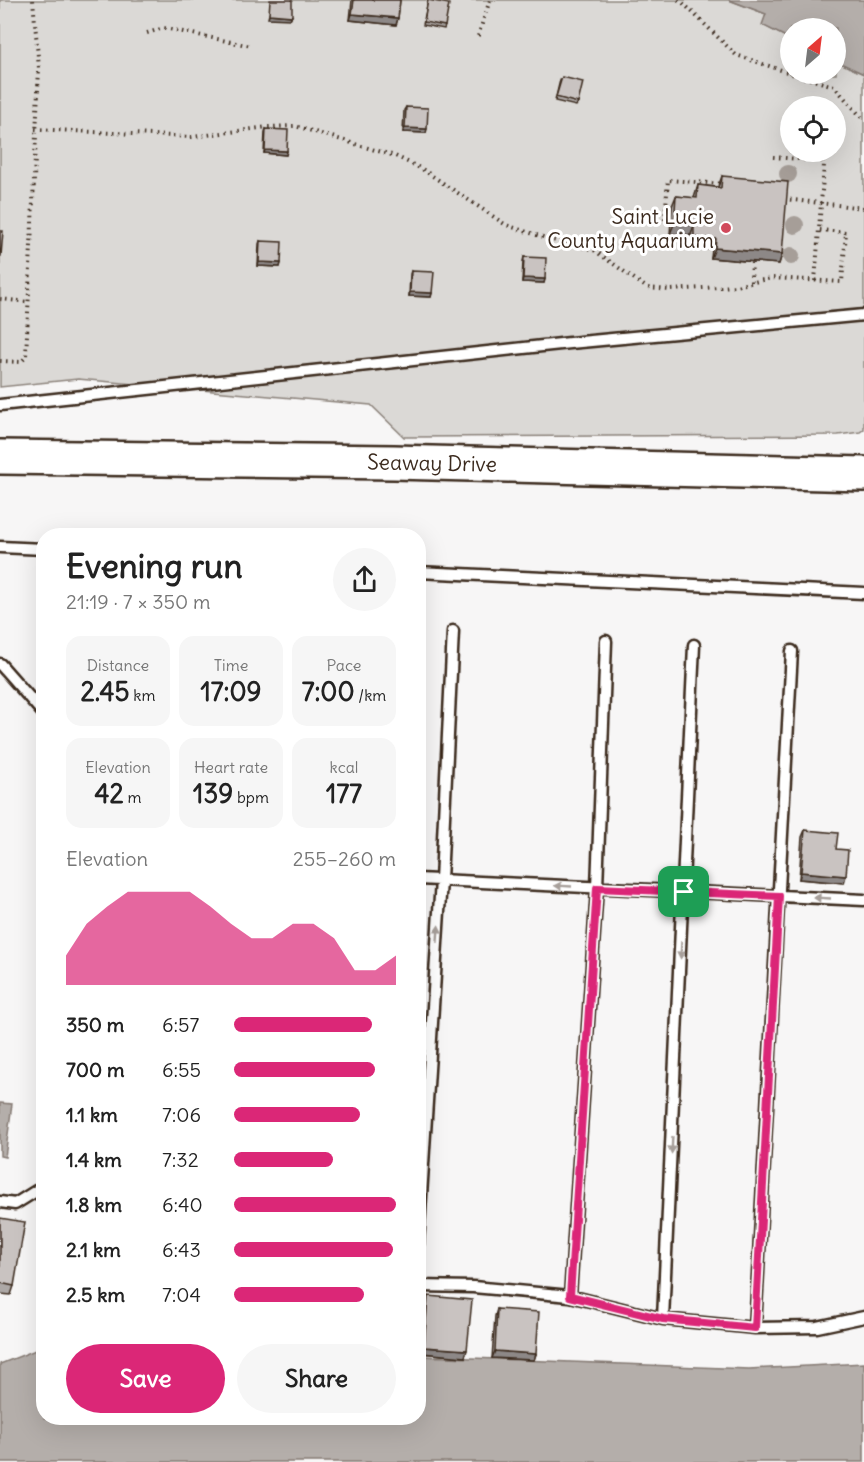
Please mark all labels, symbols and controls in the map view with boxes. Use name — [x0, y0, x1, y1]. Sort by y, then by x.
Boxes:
north arrow — [780, 18, 846, 84]
map controls — [780, 18, 846, 162]
button: locate — [780, 96, 846, 162]
place label: Saint Lucie County Aquarium — [547, 203, 714, 254]
marker: Saint Lucie County Aquarium — [719, 221, 733, 235]
street label: Seaway Drive — [367, 448, 497, 478]
text: Evening run — [66, 545, 242, 587]
button: share — [333, 548, 396, 611]
text: 21:19 · 7 × 350 m — [66, 589, 211, 614]
text: Distance — [87, 655, 149, 675]
text: Time — [214, 655, 248, 675]
text: Pace — [327, 655, 361, 675]
text: 2.45 — [80, 675, 130, 708]
text: 17:09 — [201, 675, 262, 708]
text: 7:00 — [302, 675, 355, 708]
text: km — [130, 685, 156, 705]
text: /km — [355, 685, 386, 705]
text: Elevation — [85, 757, 151, 777]
text: Heart rate — [194, 757, 268, 777]
text: kcal — [330, 757, 358, 777]
text: 42 — [94, 777, 124, 810]
text: 139 — [193, 777, 233, 810]
text: 177 — [326, 777, 362, 810]
text: m — [124, 787, 142, 807]
text: bpm — [233, 787, 269, 807]
text: Elevation — [66, 846, 148, 871]
text: 255–260 m — [293, 846, 396, 871]
pin — [658, 866, 709, 917]
icon: arrive — [667, 875, 700, 908]
one-way arrow — [553, 882, 572, 891]
one-way arrow — [812, 894, 831, 903]
one-way arrow — [433, 925, 442, 944]
one-way arrow — [677, 941, 686, 960]
text: 350 m — [66, 1012, 124, 1037]
text: 6:57 — [162, 1012, 199, 1037]
text: 700 m — [66, 1057, 124, 1082]
text: 6:55 — [162, 1057, 201, 1082]
text: 1.1 km — [66, 1102, 118, 1127]
text: 7:06 — [162, 1102, 201, 1127]
one-way arrow — [667, 1136, 676, 1155]
text: 1.4 km — [66, 1147, 122, 1172]
text: 7:32 — [162, 1147, 199, 1172]
text: 1.8 km — [66, 1192, 122, 1217]
text: 6:40 — [162, 1192, 203, 1217]
text: 2.1 km — [66, 1237, 121, 1262]
text: 6:43 — [162, 1237, 201, 1262]
text: 2.5 km — [66, 1282, 125, 1307]
text: 7:04 — [162, 1282, 201, 1307]
button: Save — [66, 1344, 225, 1413]
button: Share — [237, 1344, 396, 1413]

